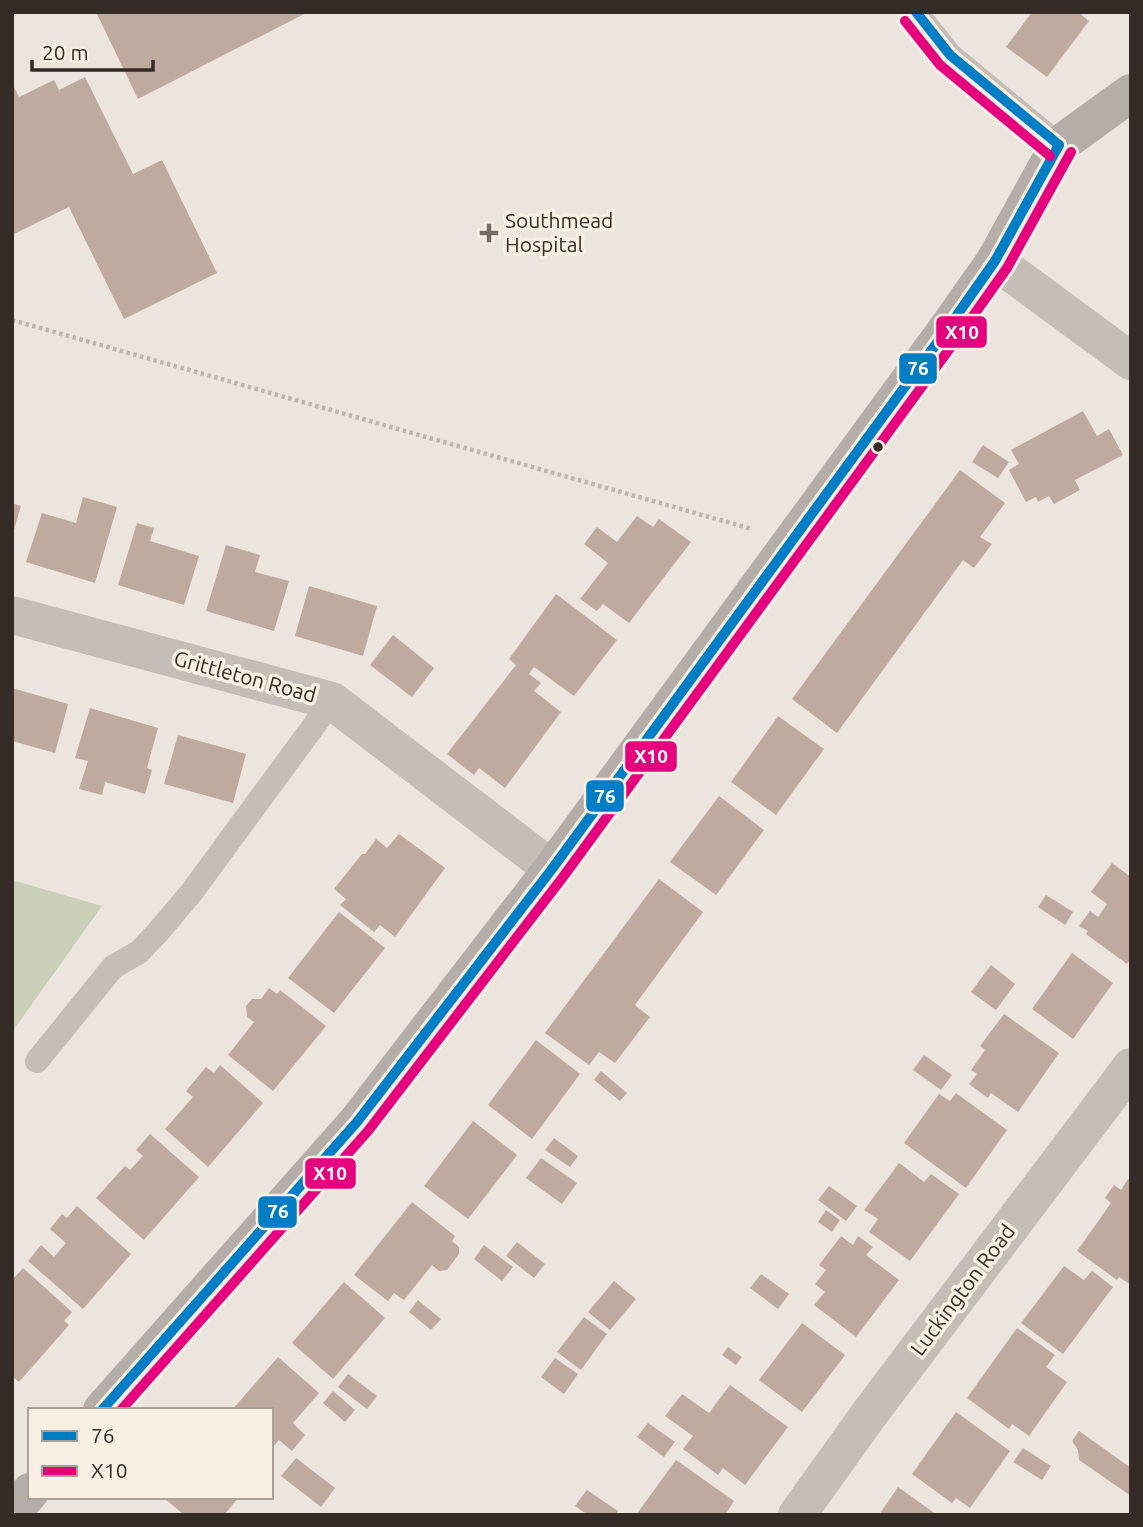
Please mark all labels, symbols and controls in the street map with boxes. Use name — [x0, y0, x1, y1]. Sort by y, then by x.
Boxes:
scale bar — [32, 28, 152, 72]
text: 20 m — [42, 40, 89, 64]
place label: Southmead Hospital — [505, 208, 613, 256]
marker: Southmead Hospital — [479, 223, 499, 243]
line badge: X10 — [935, 315, 988, 349]
text: X10 — [945, 321, 979, 343]
line badge: 76 — [898, 352, 938, 385]
text: 76 — [907, 357, 929, 379]
unlabelled marker — [871, 440, 885, 454]
street label: Grittleton Road — [171, 646, 319, 707]
line badge: X10 — [624, 740, 678, 773]
text: X10 — [634, 745, 668, 767]
line badge: 76 — [585, 779, 625, 813]
text: 76 — [594, 785, 616, 807]
line badge: X10 — [304, 1157, 357, 1190]
text: X10 — [313, 1162, 347, 1184]
line badge: 76 — [257, 1195, 298, 1229]
text: 76 — [267, 1200, 289, 1222]
street label: Luckington Road — [905, 1219, 1019, 1360]
legend — [28, 1408, 273, 1499]
text: 76 — [91, 1423, 115, 1447]
text: X10 — [91, 1458, 128, 1482]

